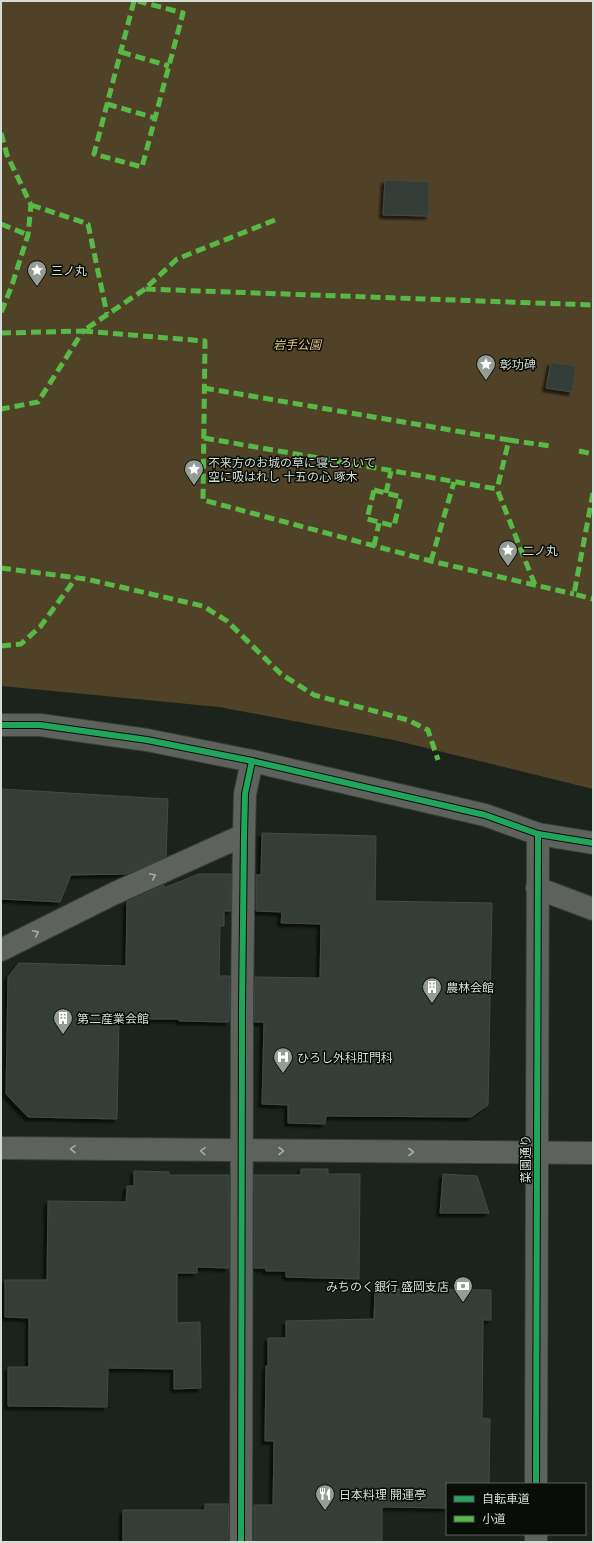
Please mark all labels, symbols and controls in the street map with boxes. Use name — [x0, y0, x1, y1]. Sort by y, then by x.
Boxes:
place icon: 三ノ丸 — [26, 259, 48, 287]
place label: 三ノ丸 — [51, 263, 87, 278]
park label: 岩手公園 — [273, 337, 323, 352]
place icon: 彰功碑 — [475, 353, 497, 381]
place label: 彰功碑 — [500, 357, 536, 372]
place label: 不来方のお城の草に寝ころいて 空に吸はれし 十五の心 啄木 — [208, 455, 376, 484]
place icon: 不来方のお城の草に寝ころいて 空に吸はれし 十五の心 啄木 — [183, 458, 205, 486]
place icon: 二ノ丸 — [497, 539, 519, 567]
place label: 二ノ丸 — [522, 543, 558, 558]
one-way arrow — [149, 873, 156, 881]
one-way arrow — [32, 930, 39, 938]
building icon: 農林会館 — [421, 976, 443, 1004]
place label: 農林会館 — [446, 980, 494, 995]
building icon: 第二産業会館 — [52, 1007, 74, 1035]
place label: 第二産業会館 — [77, 1011, 149, 1026]
hospital icon: ひろし外科肛門科 — [272, 1046, 294, 1074]
place label: ひろし外科肛門科 — [297, 1050, 393, 1065]
street label: 菜園通り — [518, 1135, 533, 1183]
one-way arrow — [70, 1145, 76, 1153]
one-way arrow — [200, 1147, 206, 1155]
one-way arrow — [278, 1147, 284, 1155]
one-way arrow — [408, 1148, 414, 1156]
bank icon: みちのく銀行 盛岡支店 — [452, 1275, 474, 1303]
place label: みちのく銀行 盛岡支店 — [326, 1279, 449, 1294]
restaurant icon: 日本料理 開運亭 — [314, 1483, 336, 1511]
legend — [446, 1483, 586, 1535]
place label: 日本料理 開運亭 — [339, 1487, 426, 1502]
text: 自転車道 — [482, 1491, 530, 1506]
text: 小道 — [482, 1511, 506, 1526]

